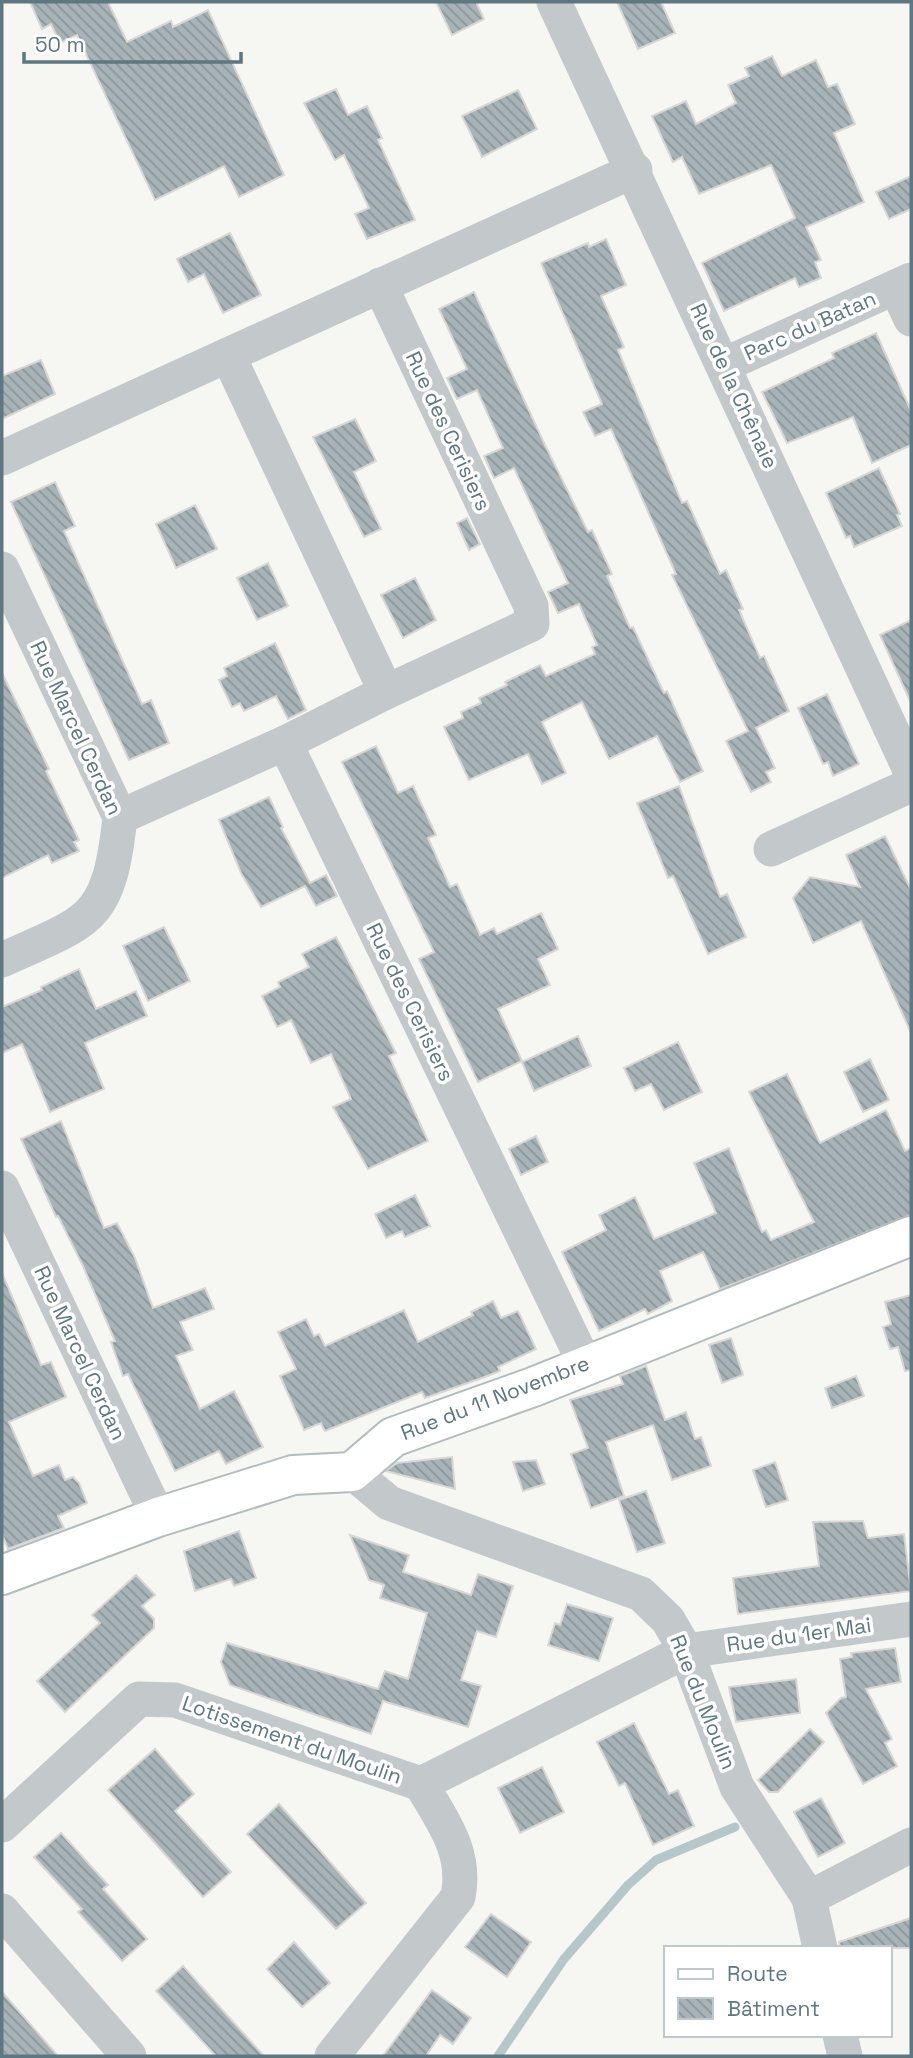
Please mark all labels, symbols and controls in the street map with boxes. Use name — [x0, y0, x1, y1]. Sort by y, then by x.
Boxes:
scale bar — [24, 21, 242, 65]
text: 50 m — [35, 31, 85, 58]
street label: Parc du Batan — [740, 284, 880, 367]
street label: Rue de la Chênaie — [684, 299, 785, 473]
street label: Rue des Cerisiers — [400, 347, 497, 515]
street label: Rue Marcel Cerdan — [24, 636, 129, 819]
street label: Rue des Cerisiers — [360, 918, 460, 1085]
street label: Rue Marcel Cerdan — [28, 1261, 133, 1444]
street label: Rue du 11 Novembre — [397, 1349, 593, 1446]
street label: Rue du 1er Mai — [725, 1611, 873, 1658]
street label: Rue du Moulin — [664, 1631, 743, 1773]
street label: Lotissement du Moulin — [179, 1689, 405, 1790]
legend — [664, 1946, 892, 2037]
text: Route — [727, 1960, 788, 1987]
text: Bâtiment — [727, 1995, 820, 2022]

